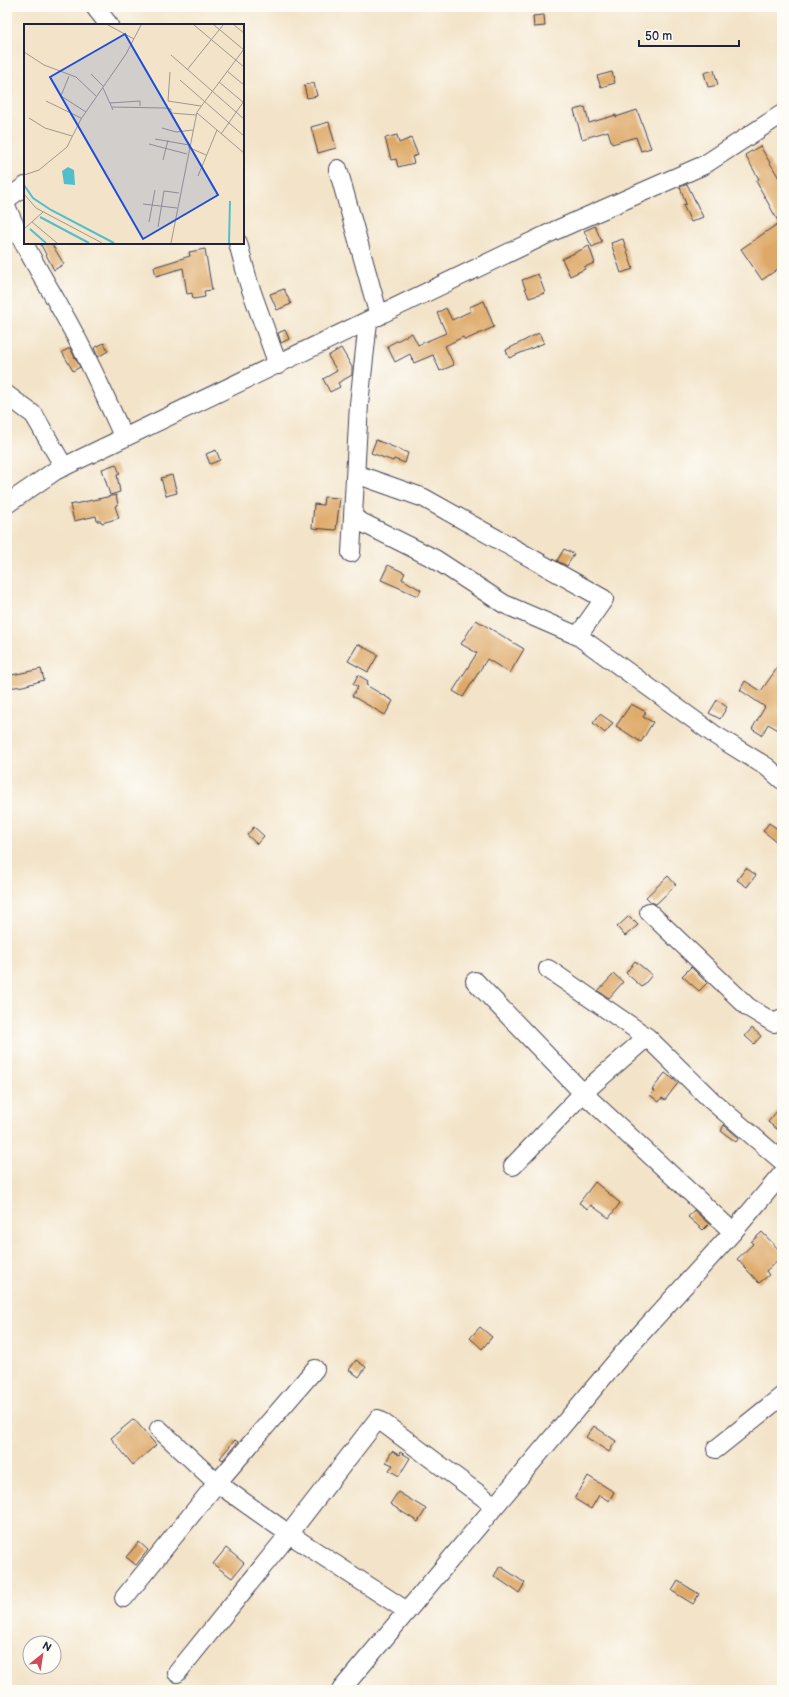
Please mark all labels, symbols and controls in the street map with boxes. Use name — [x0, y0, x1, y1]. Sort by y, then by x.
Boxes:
scale bar — [639, 22, 739, 48]
inset map — [24, 24, 244, 244]
text: 50 m — [645, 29, 672, 44]
north arrow — [22, 1635, 62, 1675]
text: N — [40, 1639, 54, 1654]

